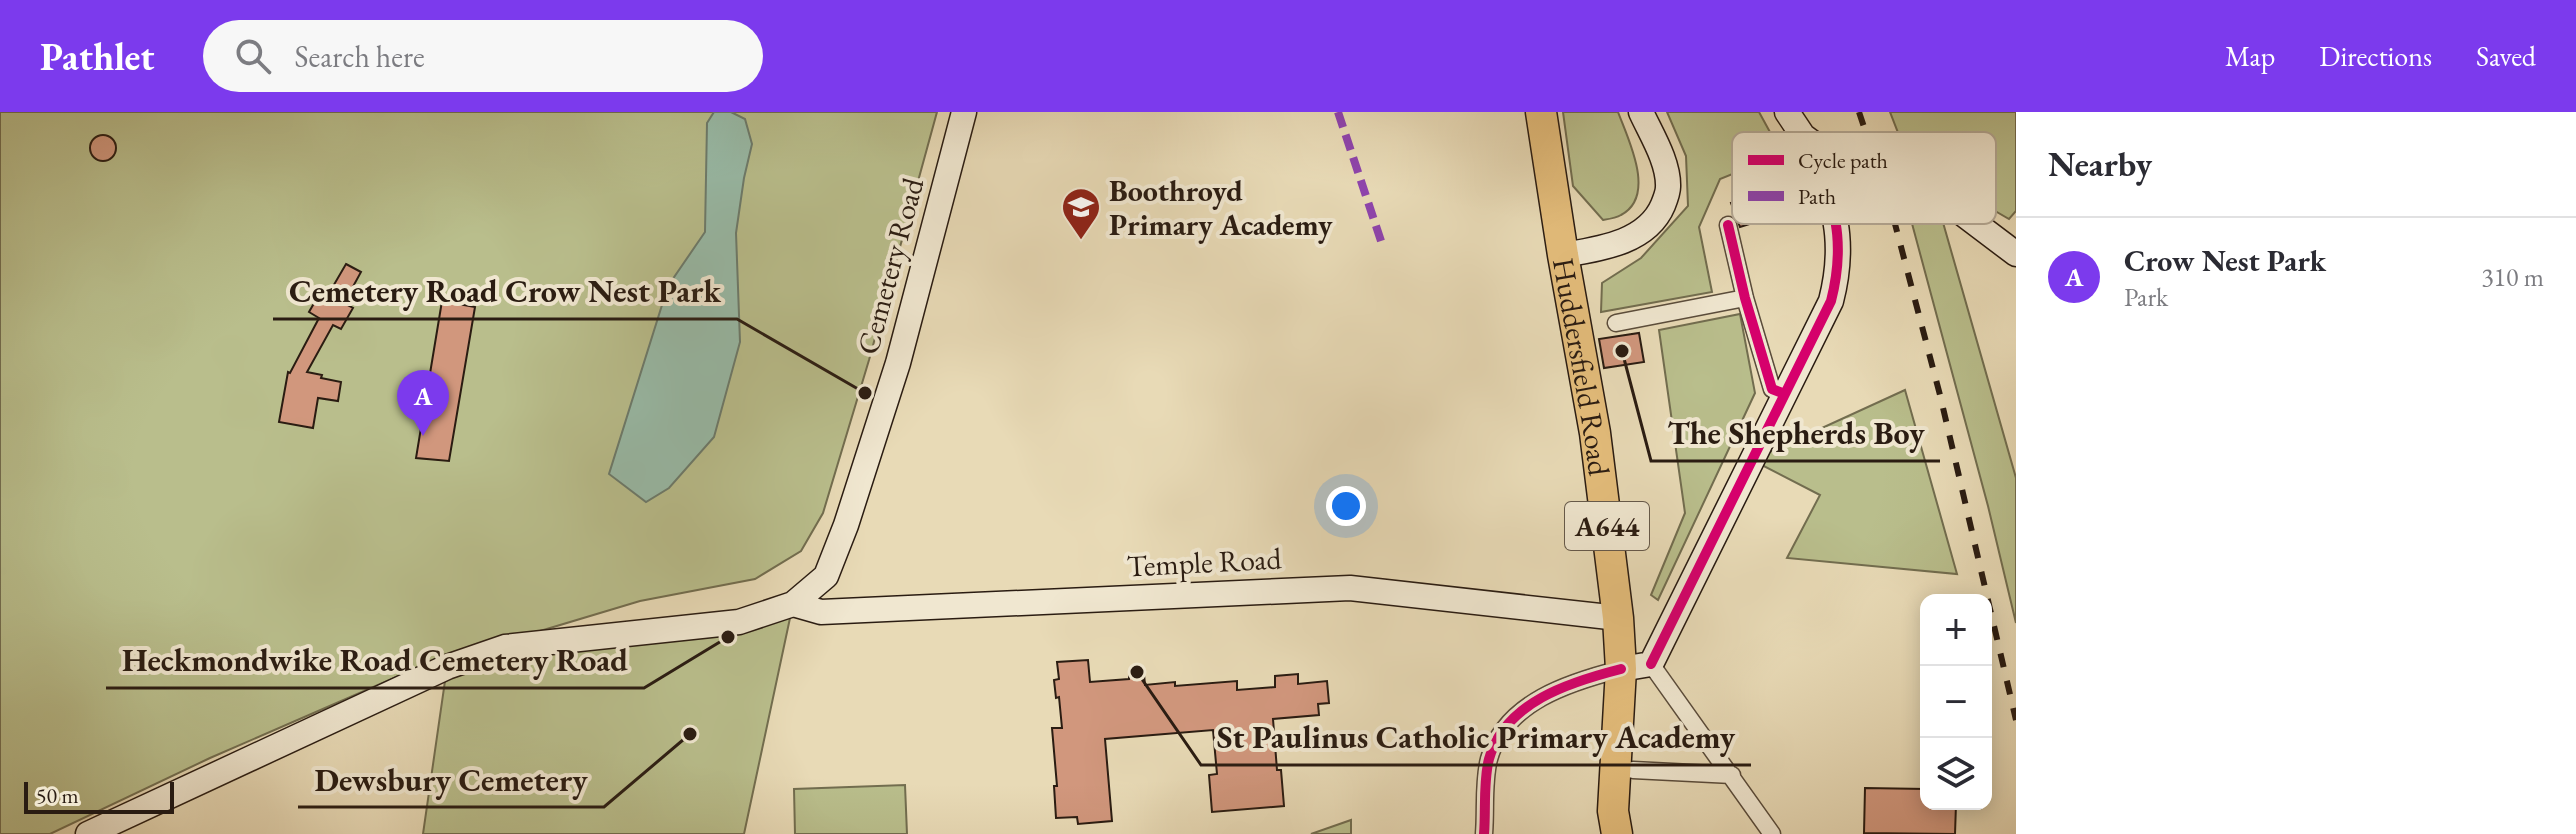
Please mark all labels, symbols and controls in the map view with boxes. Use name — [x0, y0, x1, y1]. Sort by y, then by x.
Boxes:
search box — [203, 20, 763, 92]
text: Pathlet — [40, 32, 155, 81]
icon: search — [231, 34, 275, 78]
text: Search here — [295, 37, 425, 76]
text: Map — [2225, 38, 2275, 74]
text: Directions — [2319, 38, 2432, 74]
text: Saved — [2476, 38, 2536, 74]
legend — [1732, 132, 1996, 224]
text: Nearby — [2048, 142, 2152, 186]
text: Cycle path — [1798, 146, 1888, 175]
place label: Boothroyd Primary Academy — [1109, 171, 1333, 244]
street label: Cemetery Road — [848, 173, 932, 359]
text: Path — [1798, 182, 1836, 211]
school or university icon: Boothroyd Primary Academy — [1060, 186, 1102, 241]
text: Crow Nest Park — [2124, 241, 2326, 280]
street label: Huddersfield Road — [1544, 255, 1620, 479]
text: A — [2065, 260, 2083, 294]
text: 310 m — [2481, 260, 2544, 294]
callout: Cemetery Road Crow Nest Park — [273, 263, 737, 319]
text: Cemetery Road Crow Nest Park — [289, 270, 722, 312]
text: Park — [2124, 280, 2168, 314]
pin: A — [397, 370, 449, 436]
callout: The Shepherds Boy — [1651, 405, 1940, 461]
text: The Shepherds Boy — [1667, 412, 1925, 454]
your location — [1326, 486, 1366, 526]
road number: A644 — [1565, 502, 1649, 550]
street label: Temple Road — [1126, 538, 1283, 586]
map controls — [1920, 594, 1992, 810]
button: + — [1920, 594, 1992, 666]
callout: Heckmondwike Road Cemetery Road — [106, 632, 644, 688]
text: Heckmondwike Road Cemetery Road — [122, 639, 628, 681]
button: − — [1920, 666, 1992, 738]
callout: St Paulinus Catholic Primary Academy — [1201, 709, 1751, 765]
text: St Paulinus Catholic Primary Academy — [1217, 716, 1736, 758]
button: layers — [1920, 738, 1992, 810]
callout: Dewsbury Cemetery — [298, 751, 604, 807]
text: Dewsbury Cemetery — [314, 759, 588, 801]
scale bar — [24, 778, 174, 814]
text: 50 m — [36, 781, 79, 810]

